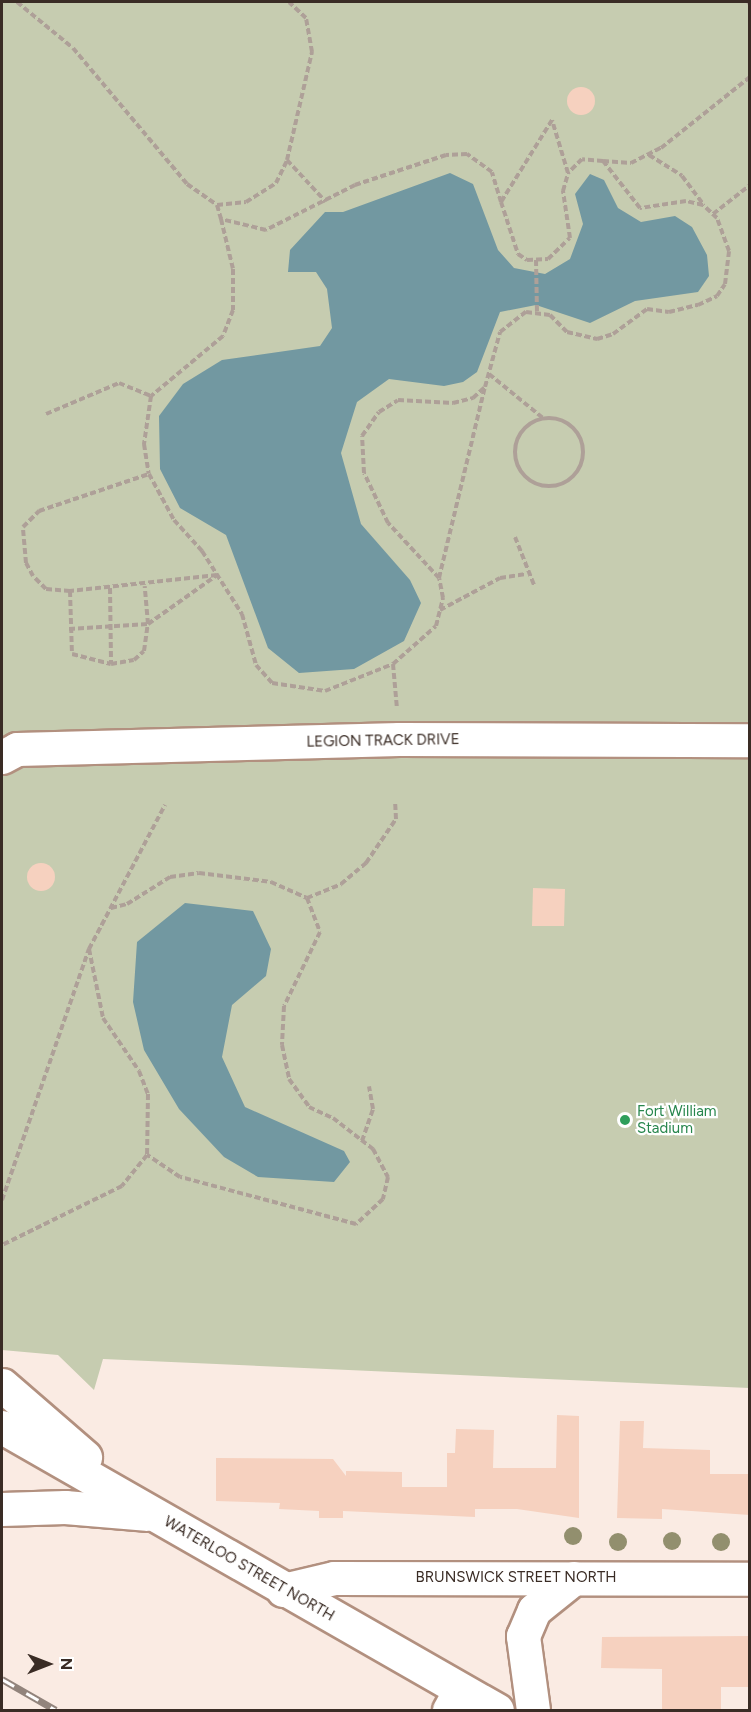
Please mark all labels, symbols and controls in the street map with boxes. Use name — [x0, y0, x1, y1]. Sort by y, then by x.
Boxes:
street label: LEGION TRACK DRIVE — [306, 731, 460, 751]
place label: Fort William Stadium — [637, 1102, 717, 1137]
marker: Fort William Stadium — [618, 1113, 632, 1127]
street label: WATERLOO STREET NORTH — [161, 1513, 337, 1625]
street label: BRUNSWICK STREET NORTH — [416, 1569, 616, 1587]
north arrow — [18, 1634, 78, 1694]
text: N — [57, 1658, 76, 1670]

